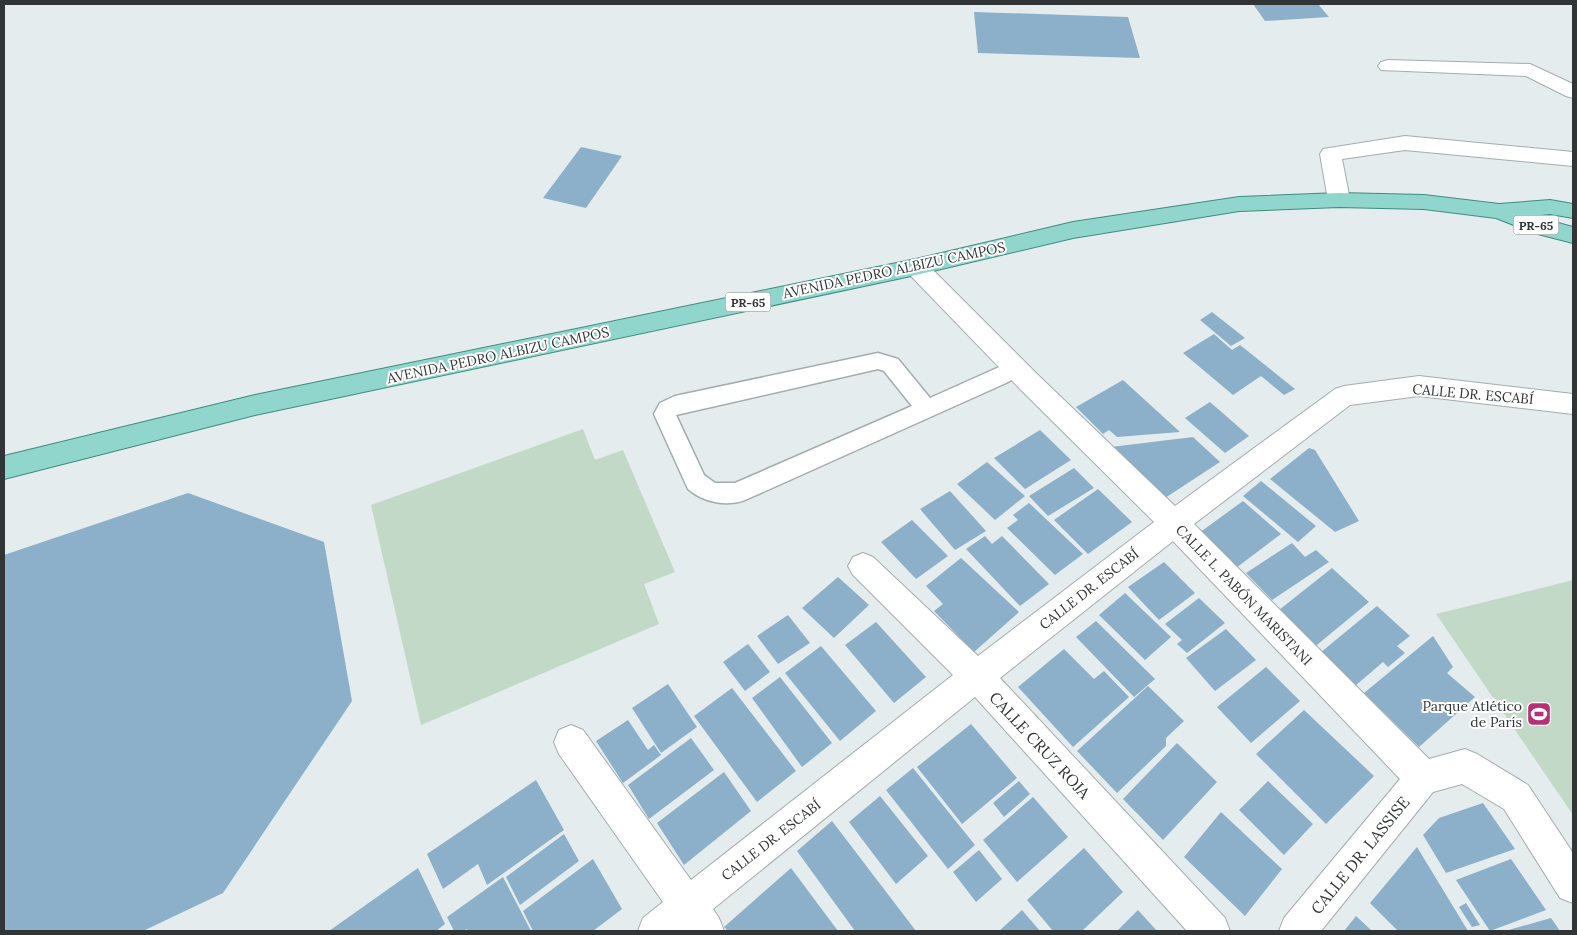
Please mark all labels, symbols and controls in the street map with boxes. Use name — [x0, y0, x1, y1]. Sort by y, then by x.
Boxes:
road number: PR-65 — [1514, 216, 1558, 234]
street label: AVENIDA PEDRO ALBIZU CAMPOS — [780, 238, 1007, 303]
road number: PR-65 — [726, 292, 770, 312]
street label: AVENIDA PEDRO ALBIZU CAMPOS — [384, 323, 611, 388]
street label: CALLE DR. ESCABÍ — [1412, 380, 1535, 408]
street label: CALLE L. PABÓN MARISTANI — [1172, 521, 1316, 669]
street label: CALLE DR. ESCABÍ — [1036, 544, 1143, 634]
street label: CALLE CRUZ ROJA — [985, 687, 1095, 803]
place label: Parque Atlético de París — [1422, 697, 1522, 731]
sports icon: Parque Atlético de París — [1526, 701, 1552, 727]
street label: CALLE DR. LASSISE — [1306, 792, 1414, 918]
street label: CALLE DR. ESCABÍ — [718, 795, 825, 885]

